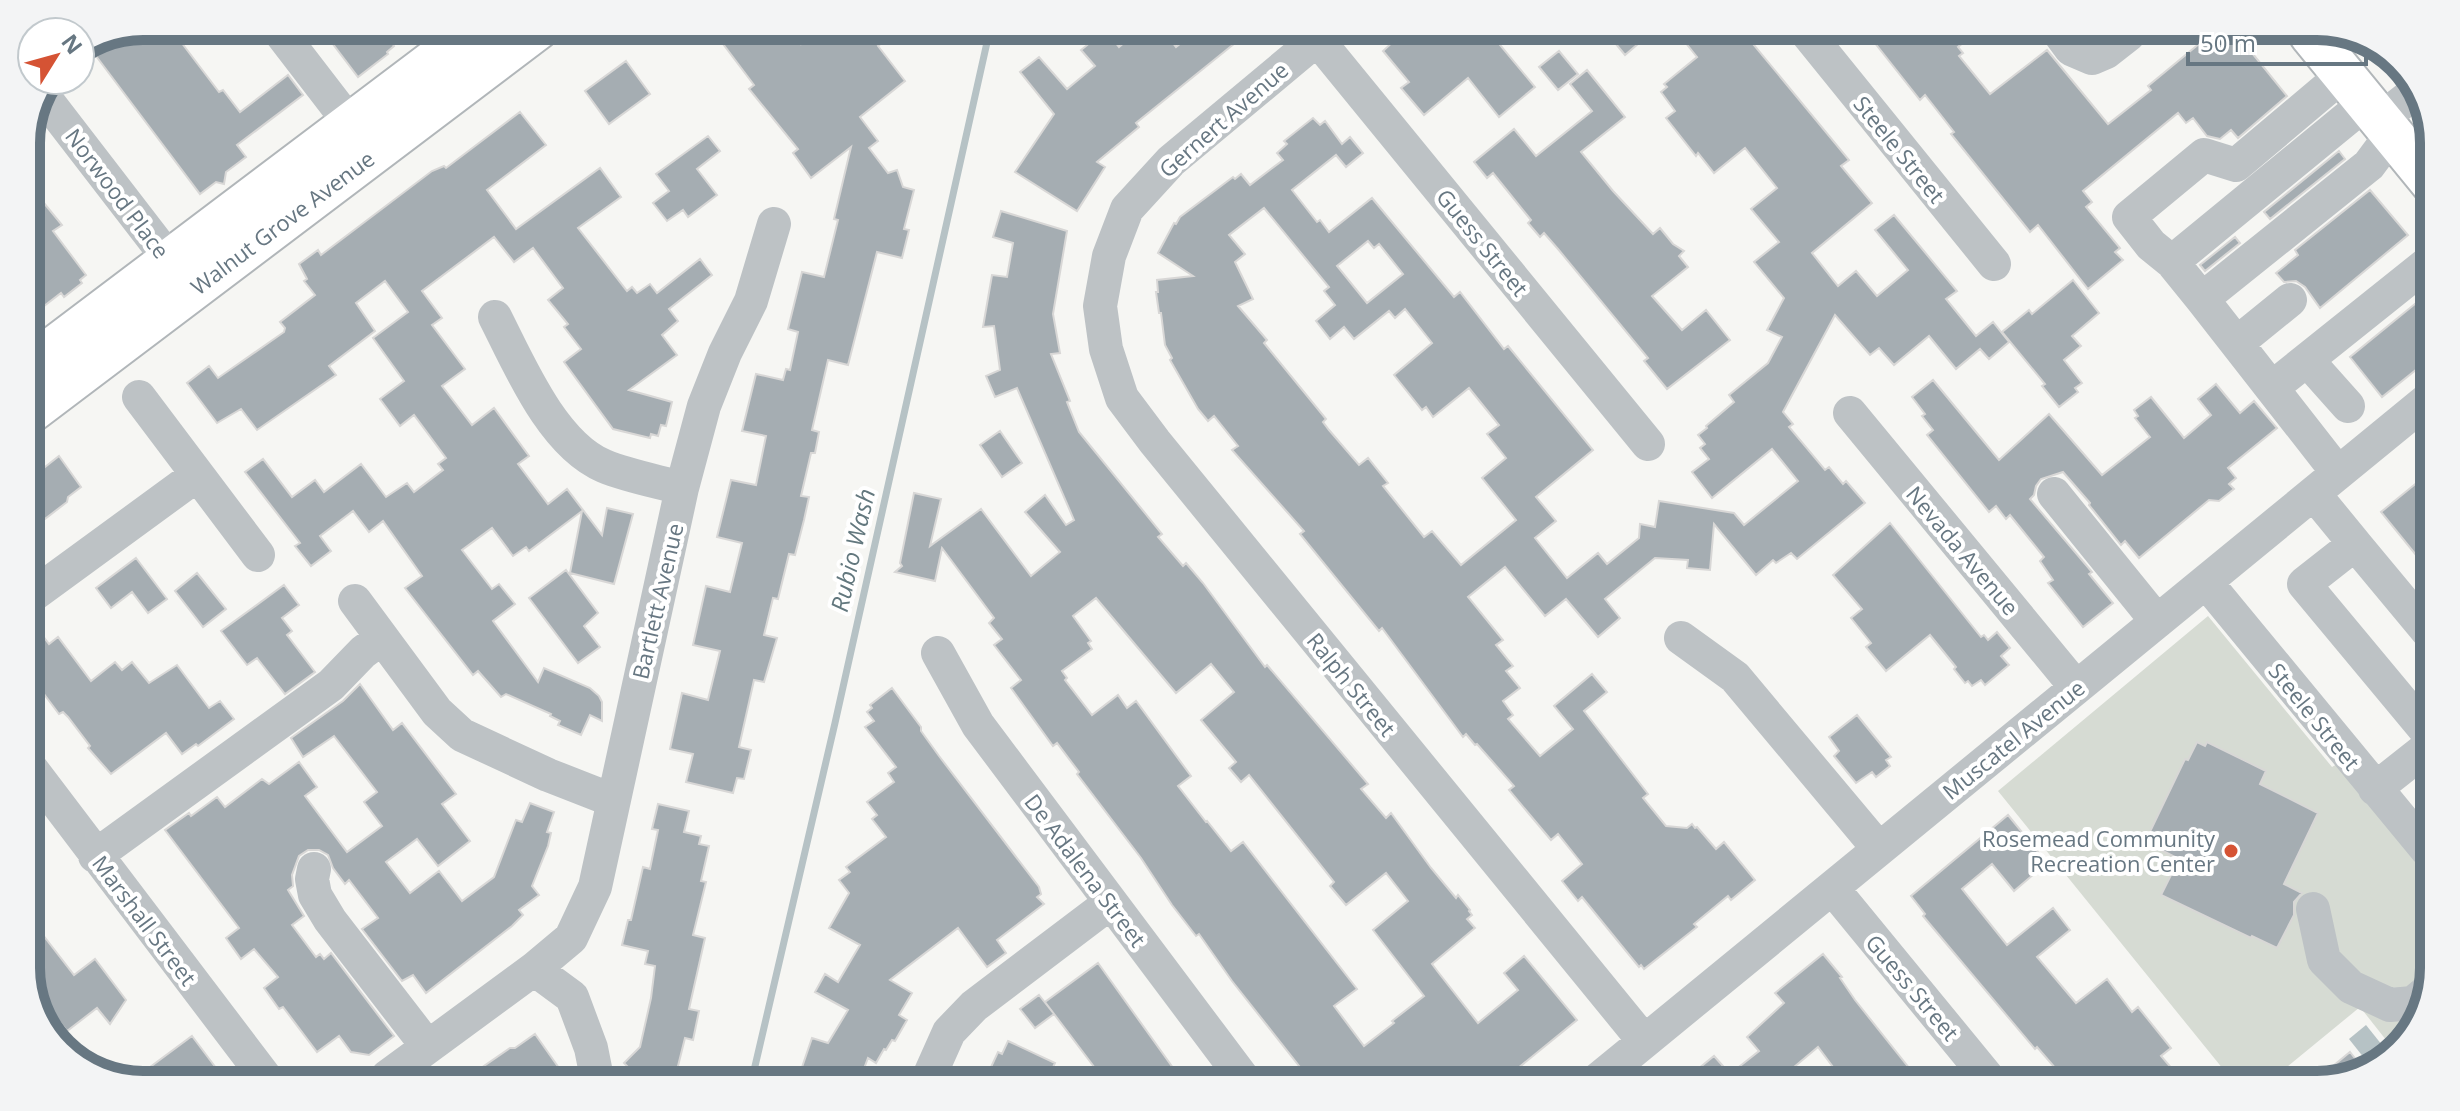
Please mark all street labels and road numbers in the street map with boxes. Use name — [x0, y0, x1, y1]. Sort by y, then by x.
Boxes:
street label: Gernert Avenue — [1152, 54, 1294, 184]
street label: Steele Street — [1848, 89, 1953, 209]
street label: Norwood Place — [59, 122, 177, 264]
street label: Walnut Grove Avenue — [184, 143, 380, 301]
street label: Guess Street — [1430, 182, 1536, 302]
street label: Nevada Avenue — [1900, 479, 2026, 621]
street label: Bartlett Avenue — [624, 520, 690, 682]
street label: Ralph Street — [1301, 626, 1403, 742]
street label: Steele Street — [2263, 656, 2368, 776]
street label: Muscatel Avenue — [1936, 672, 2090, 806]
street label: De Adalena Street — [1019, 787, 1154, 953]
street label: Marshall Street — [86, 849, 204, 991]
street label: Guess Street — [1860, 928, 1966, 1047]

